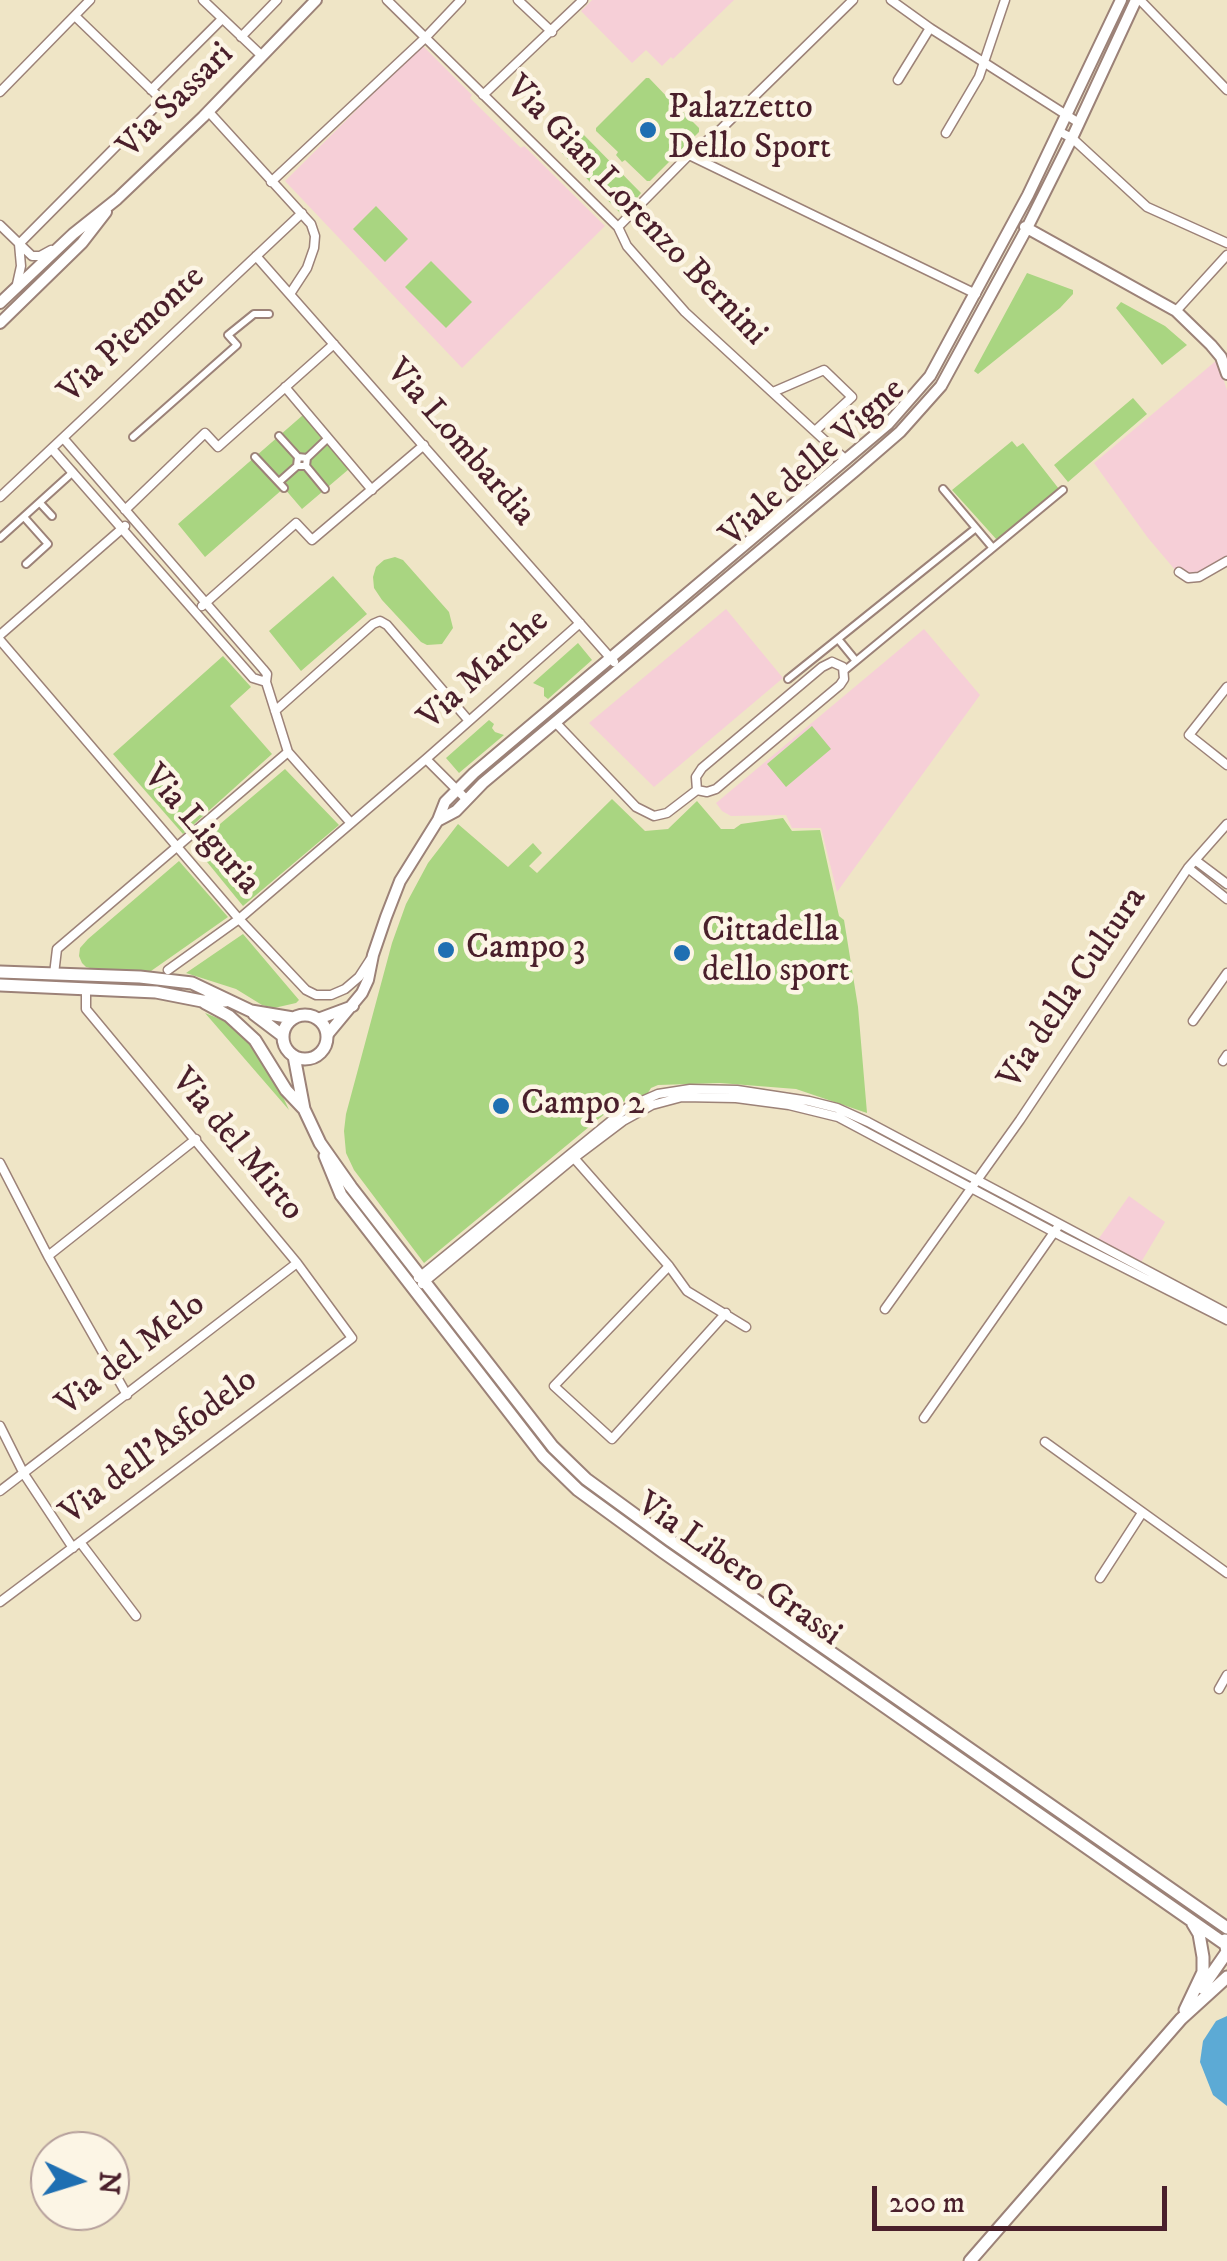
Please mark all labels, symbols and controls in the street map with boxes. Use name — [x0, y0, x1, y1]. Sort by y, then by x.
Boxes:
street label: Via Sassari — [110, 35, 244, 169]
street label: Via Gian Lorenzo Bernini — [495, 68, 775, 356]
place label: Palazzetto Dello Sport — [668, 89, 831, 171]
marker: Palazzetto Dello Sport — [637, 119, 659, 141]
street label: Via Piemonte — [51, 258, 215, 414]
street label: Via Lombardia — [375, 352, 543, 536]
street label: Viale delle Vigne — [713, 370, 915, 558]
street label: Via Marche — [411, 602, 559, 740]
street label: Via Liguria — [132, 757, 268, 905]
street label: Via della Cultura — [991, 880, 1157, 1098]
place label: Cittadella dello sport — [702, 912, 850, 994]
place label: Campo 3 — [466, 929, 586, 971]
marker: Campo 3 — [435, 939, 457, 961]
marker: Cittadella dello sport — [671, 942, 693, 964]
street label: Via del Mirto — [160, 1061, 312, 1231]
place label: Campo 2 — [521, 1085, 645, 1127]
marker: Campo 2 — [490, 1095, 512, 1117]
street label: Via del Melo — [49, 1285, 215, 1427]
street label: Via dell'Asfodelo — [53, 1360, 267, 1536]
street label: Via Libero Grassi — [627, 1485, 849, 1657]
north arrow — [30, 2131, 130, 2231]
scale bar — [877, 2166, 1172, 2228]
text: N — [90, 2170, 127, 2196]
text: 200 m — [889, 2185, 965, 2222]

